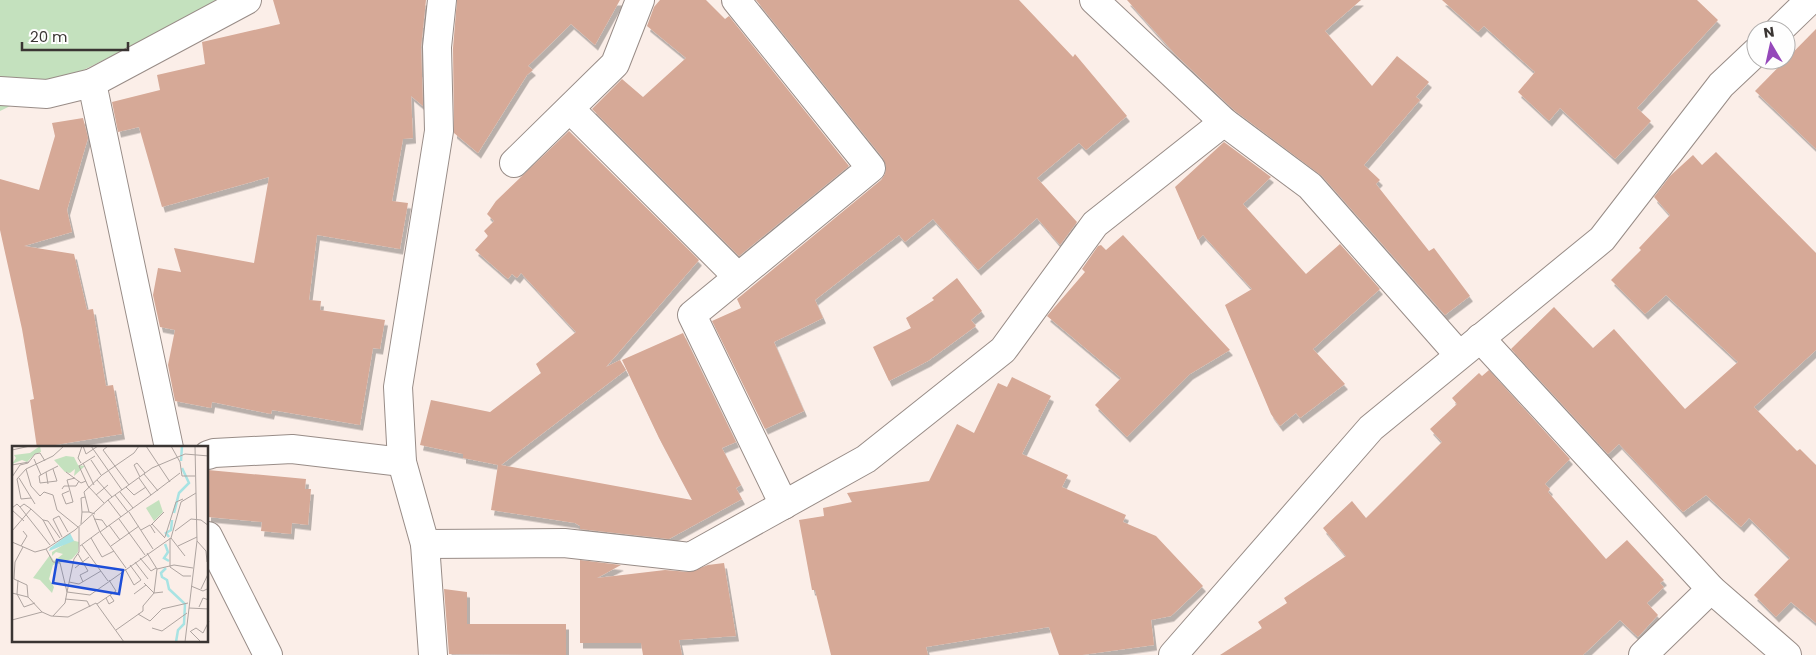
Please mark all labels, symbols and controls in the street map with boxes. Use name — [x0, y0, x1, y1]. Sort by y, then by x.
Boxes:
scale bar — [22, 20, 129, 52]
north arrow — [1746, 20, 1796, 70]
text: N — [1762, 21, 1776, 43]
text: 20 m — [30, 26, 68, 47]
inset map — [12, 446, 209, 642]

